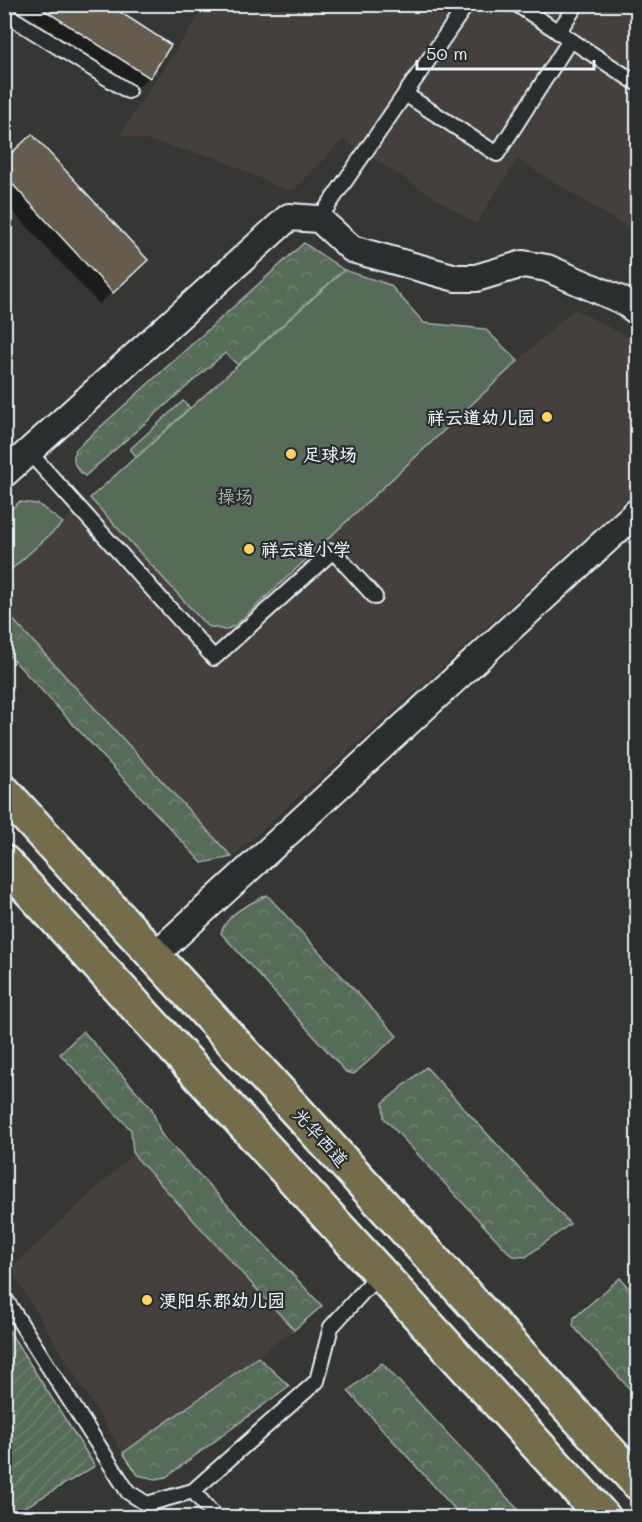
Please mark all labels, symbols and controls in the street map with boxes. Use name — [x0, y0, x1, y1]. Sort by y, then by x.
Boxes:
scale bar — [417, 33, 594, 71]
text: 50 m — [426, 41, 468, 65]
place label: 祥云道幼儿园 — [427, 405, 535, 429]
marker: 祥云道幼儿园 — [540, 410, 554, 424]
place label: 足球场 — [303, 442, 357, 466]
marker: 足球场 — [284, 447, 298, 461]
park label: 操场 — [217, 484, 253, 508]
place label: 祥云道小学 — [261, 537, 351, 561]
marker: 祥云道小学 — [242, 542, 256, 556]
street label: 光华西道 — [288, 1102, 354, 1172]
place label: 浭阳乐郡幼儿园 — [159, 1288, 285, 1312]
marker: 浭阳乐郡幼儿园 — [140, 1293, 154, 1307]

